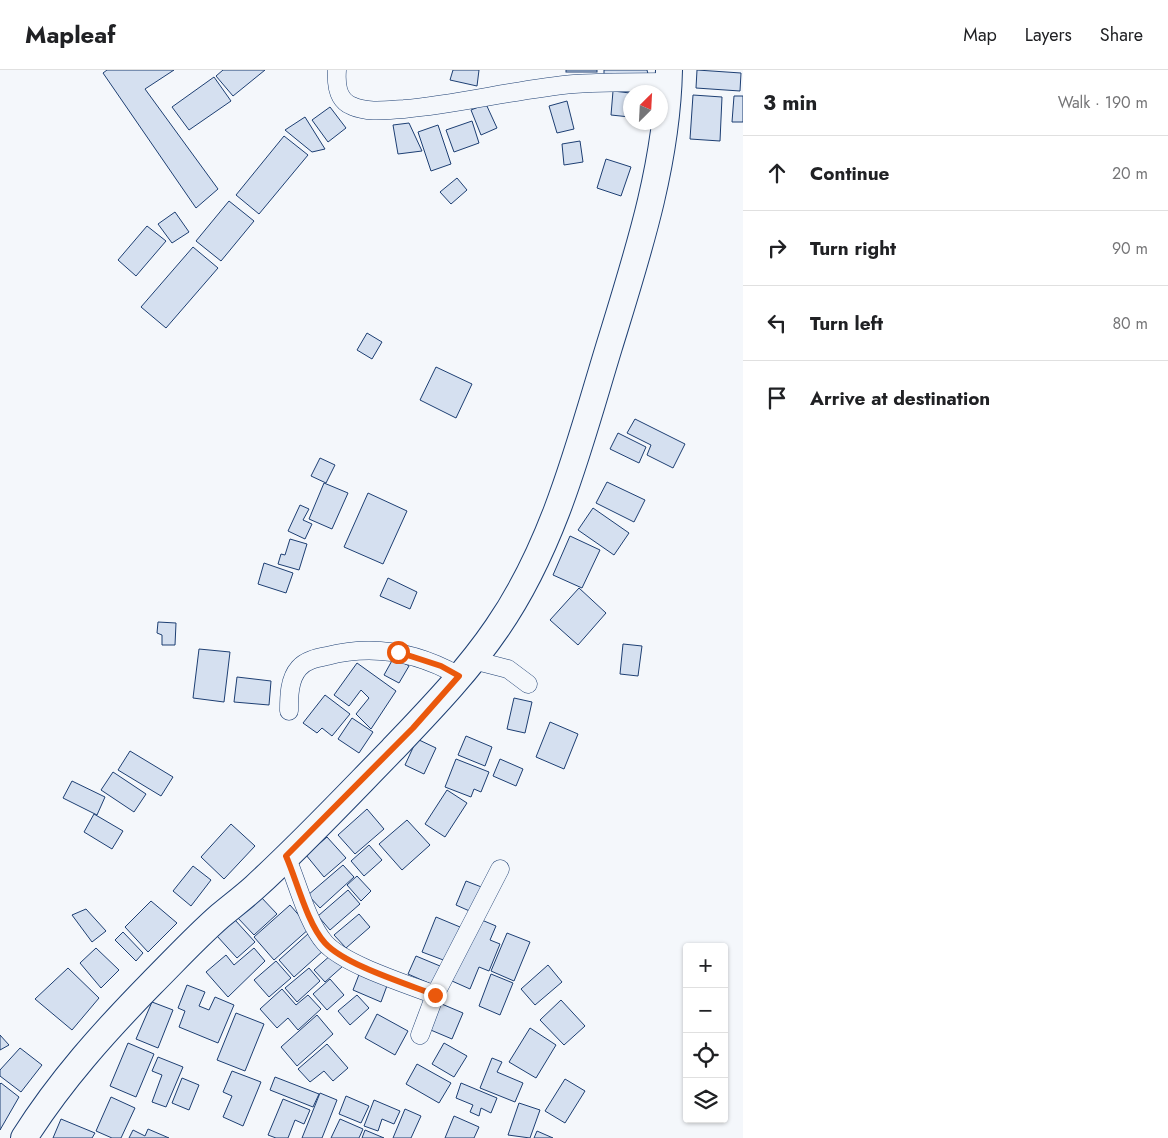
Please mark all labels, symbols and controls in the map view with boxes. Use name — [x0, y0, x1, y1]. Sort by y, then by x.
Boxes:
text: Mapleaf — [25, 17, 116, 52]
text: Map — [963, 22, 997, 48]
text: Layers — [1025, 22, 1072, 48]
text: Share — [1100, 22, 1143, 48]
north arrow — [623, 85, 668, 130]
text: 3 min — [763, 88, 817, 118]
text: Walk · 190 m — [1058, 91, 1148, 114]
icon: ahead — [763, 159, 791, 187]
text: Continue — [810, 160, 889, 187]
text: 20 m — [1112, 162, 1148, 185]
icon: right — [763, 234, 791, 262]
text: Turn right — [810, 235, 896, 262]
text: 90 m — [1112, 237, 1148, 260]
icon: left — [763, 309, 791, 337]
text: Turn left — [810, 310, 883, 337]
text: 80 m — [1112, 312, 1148, 335]
icon: arrive — [763, 384, 791, 412]
text: Arrive at destination — [810, 385, 990, 412]
route start — [387, 641, 410, 664]
map controls — [683, 943, 728, 1123]
button: + — [683, 943, 728, 988]
route end — [424, 984, 447, 1007]
button: − — [683, 988, 728, 1033]
button: locate — [683, 1033, 728, 1078]
button: layers — [683, 1078, 728, 1123]

